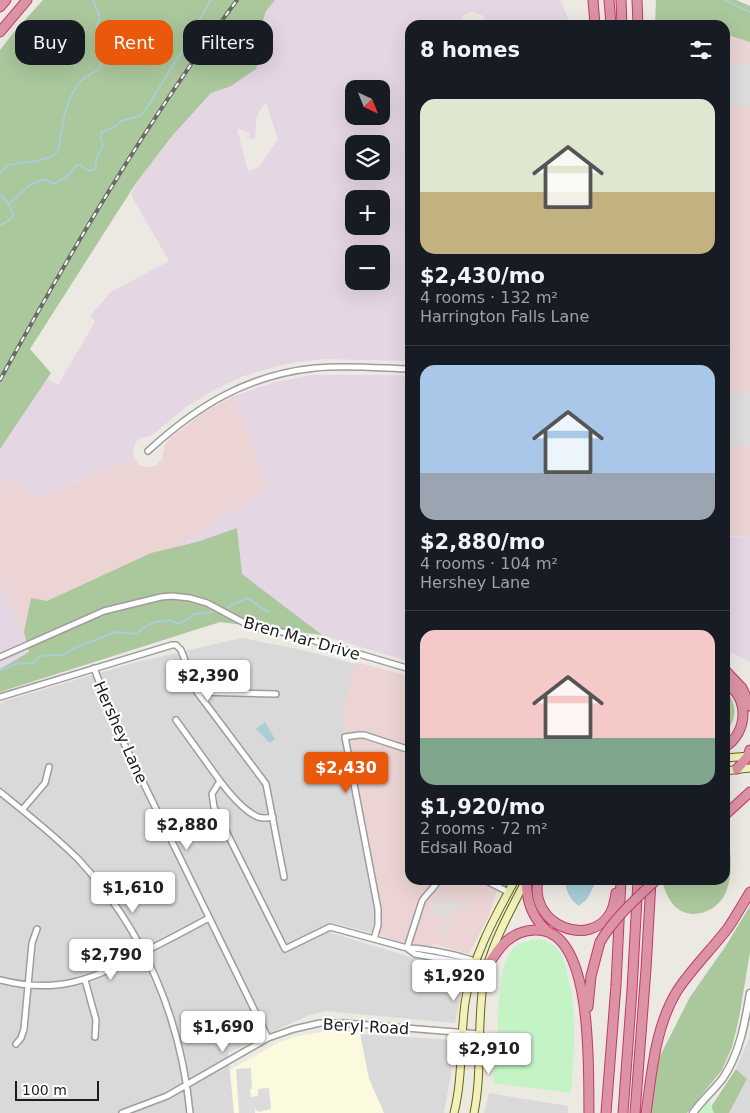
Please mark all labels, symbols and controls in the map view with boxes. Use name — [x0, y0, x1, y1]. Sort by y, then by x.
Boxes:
chip: Buy — [15, 20, 85, 65]
chip: Rent — [95, 20, 173, 65]
chip: Filters — [183, 20, 273, 65]
icon: filters — [687, 36, 715, 64]
text: 8 homes — [420, 38, 520, 62]
north arrow — [345, 80, 390, 125]
map controls — [345, 80, 390, 290]
icon: home — [523, 132, 613, 222]
button: layers — [345, 135, 390, 180]
button: + — [345, 190, 390, 235]
button: − — [345, 245, 390, 290]
text: $2,430/mo — [420, 264, 545, 288]
text: 4 rooms · 132 m² — [420, 288, 558, 307]
text: Harrington Falls Lane — [420, 307, 589, 326]
icon: home — [523, 397, 613, 487]
text: $2,880/mo — [420, 530, 545, 554]
text: 4 rooms · 104 m² — [420, 554, 558, 573]
text: Hershey Lane — [420, 573, 530, 592]
street label: Bren Mar Drive — [241, 613, 362, 664]
pin: $2,390 — [167, 660, 249, 702]
icon: home — [523, 662, 613, 752]
text: $2,390 — [177, 666, 239, 685]
street label: Hershey Lane — [89, 678, 152, 786]
pin: $2,430 — [305, 752, 387, 794]
text: $2,430 — [315, 758, 377, 777]
text: $1,920/mo — [420, 795, 545, 819]
pin: $2,880 — [146, 808, 228, 851]
text: $2,880 — [156, 815, 218, 834]
text: 2 rooms · 72 m² — [420, 819, 548, 838]
text: Edsall Road — [420, 838, 513, 857]
pin: $1,610 — [92, 872, 174, 914]
text: $1,610 — [102, 878, 164, 897]
pin: $2,790 — [70, 938, 152, 981]
text: $2,790 — [80, 945, 142, 964]
pin: $1,920 — [413, 960, 495, 1002]
text: $1,920 — [423, 966, 485, 985]
pin: $1,690 — [182, 1010, 264, 1053]
street label: Beryl Road — [322, 1015, 410, 1038]
text: $1,690 — [192, 1017, 254, 1036]
pin: $2,910 — [448, 1032, 530, 1075]
text: $2,910 — [458, 1039, 520, 1058]
scale bar — [15, 1078, 99, 1101]
text: 100 m — [22, 1082, 67, 1098]

